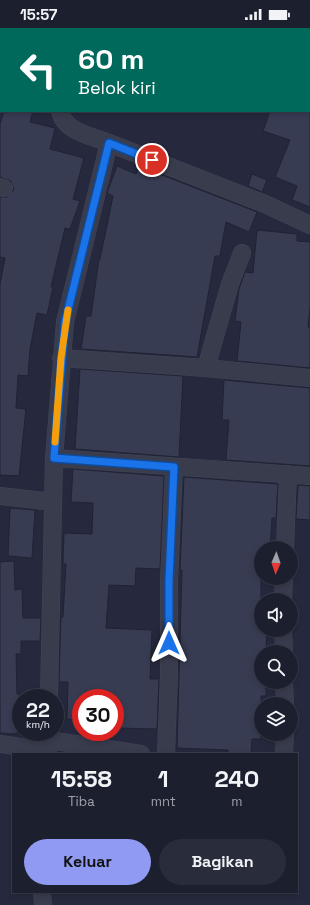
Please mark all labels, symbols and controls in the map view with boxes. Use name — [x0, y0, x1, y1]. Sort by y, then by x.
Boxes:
text: 15:57 — [20, 5, 57, 24]
text: 60 m — [78, 41, 144, 77]
icon: left — [12, 44, 64, 96]
text: Belok kiri — [78, 76, 156, 99]
pin — [135, 143, 169, 177]
icon: arrive — [141, 149, 163, 171]
north arrow — [254, 541, 298, 585]
map controls — [254, 541, 298, 741]
button: sound — [254, 593, 298, 637]
position arrow — [148, 622, 190, 664]
button: search — [254, 645, 298, 689]
speed limit sign: 30 — [72, 689, 124, 741]
text: 22 — [26, 697, 50, 723]
button: layers — [254, 697, 298, 741]
text: km/h — [26, 718, 50, 731]
text: 15:58 — [51, 763, 112, 794]
text: 1 — [158, 763, 169, 794]
text: 240 — [215, 763, 259, 794]
text: Tiba — [68, 793, 95, 810]
text: mnt — [151, 793, 176, 810]
text: m — [231, 793, 242, 810]
button: Keluar — [24, 839, 151, 885]
button: Bagikan — [159, 839, 286, 885]

